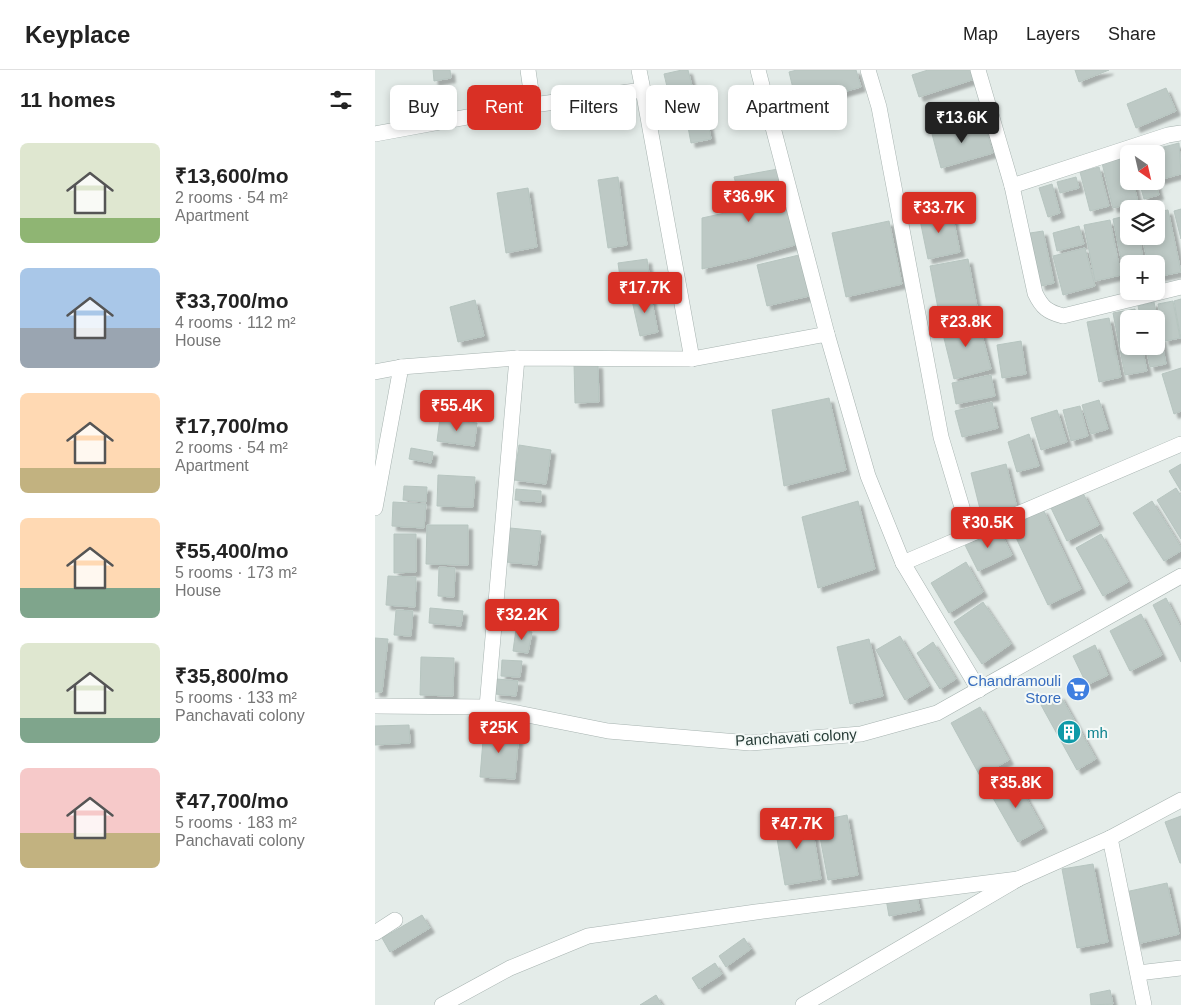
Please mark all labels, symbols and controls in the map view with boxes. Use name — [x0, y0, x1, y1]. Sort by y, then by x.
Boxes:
text: Keyplace — [25, 21, 130, 48]
text: Map — [963, 24, 998, 44]
text: Layers — [1026, 24, 1080, 44]
text: Share — [1108, 24, 1156, 44]
chip: Buy — [390, 85, 457, 130]
chip: Rent — [467, 85, 541, 130]
chip: Filters — [551, 85, 636, 130]
chip: New — [646, 85, 718, 130]
chip: Apartment — [728, 85, 847, 130]
icon: filters — [327, 86, 355, 114]
text: 11 homes — [20, 88, 116, 111]
pin: ₹13.6K — [921, 102, 1003, 144]
text: ₹13.6K — [936, 109, 988, 126]
north arrow — [1120, 145, 1165, 190]
map controls — [1120, 145, 1165, 355]
icon: home — [60, 163, 120, 223]
text: ₹13,600/mo — [175, 164, 289, 187]
pin: ₹36.9K — [708, 180, 790, 223]
text: ₹36.9K — [723, 188, 775, 205]
text: 2 rooms · 54 m² — [175, 189, 288, 206]
pin: ₹33.7K — [898, 191, 980, 234]
text: ₹33.7K — [913, 199, 965, 216]
button: layers — [1120, 200, 1165, 245]
text: Apartment — [175, 207, 249, 224]
button: + — [1120, 255, 1165, 300]
pin: ₹17.7K — [604, 272, 686, 314]
text: ₹17.7K — [619, 279, 671, 296]
icon: home — [60, 288, 120, 348]
text: ₹33,700/mo — [175, 289, 289, 312]
pin: ₹23.8K — [925, 306, 1007, 348]
button: − — [1120, 310, 1165, 355]
text: ₹23.8K — [940, 313, 992, 330]
text: 4 rooms · 112 m² — [175, 314, 296, 331]
text: House — [175, 332, 221, 349]
pin: ₹55.4K — [416, 390, 498, 432]
text: ₹55.4K — [431, 397, 483, 414]
icon: home — [60, 413, 120, 473]
text: ₹17,700/mo — [175, 414, 289, 437]
text: 2 rooms · 54 m² — [175, 439, 288, 456]
text: Apartment — [175, 457, 249, 474]
pin: ₹30.5K — [947, 506, 1029, 549]
text: ₹30.5K — [962, 514, 1014, 531]
icon: home — [60, 538, 120, 598]
text: ₹55,400/mo — [175, 539, 289, 562]
text: 5 rooms · 173 m² — [175, 564, 297, 581]
text: House — [175, 582, 221, 599]
pin: ₹32.2K — [481, 598, 563, 641]
text: ₹32.2K — [496, 606, 548, 623]
icon: home — [60, 663, 120, 723]
text: ₹35,800/mo — [175, 664, 289, 687]
place label: Chandramouli Store — [968, 672, 1061, 706]
supermarket icon: Chandramouli Store — [1065, 676, 1091, 702]
text: 5 rooms · 133 m² — [175, 689, 297, 706]
text: Panchavati colony — [175, 707, 305, 724]
pin: ₹25K — [469, 712, 529, 754]
text: ₹25K — [480, 719, 518, 736]
building icon: mh — [1056, 719, 1082, 745]
place label: mh — [1087, 724, 1108, 741]
street label: Panchavati colony — [735, 725, 858, 749]
pin: ₹35.8K — [975, 766, 1057, 809]
text: ₹35.8K — [990, 774, 1042, 791]
icon: home — [60, 788, 120, 848]
text: ₹47,700/mo — [175, 789, 289, 812]
pin: ₹47.7K — [756, 808, 838, 850]
text: 5 rooms · 183 m² — [175, 814, 297, 831]
text: ₹47.7K — [771, 815, 823, 832]
text: Panchavati colony — [175, 832, 305, 849]

